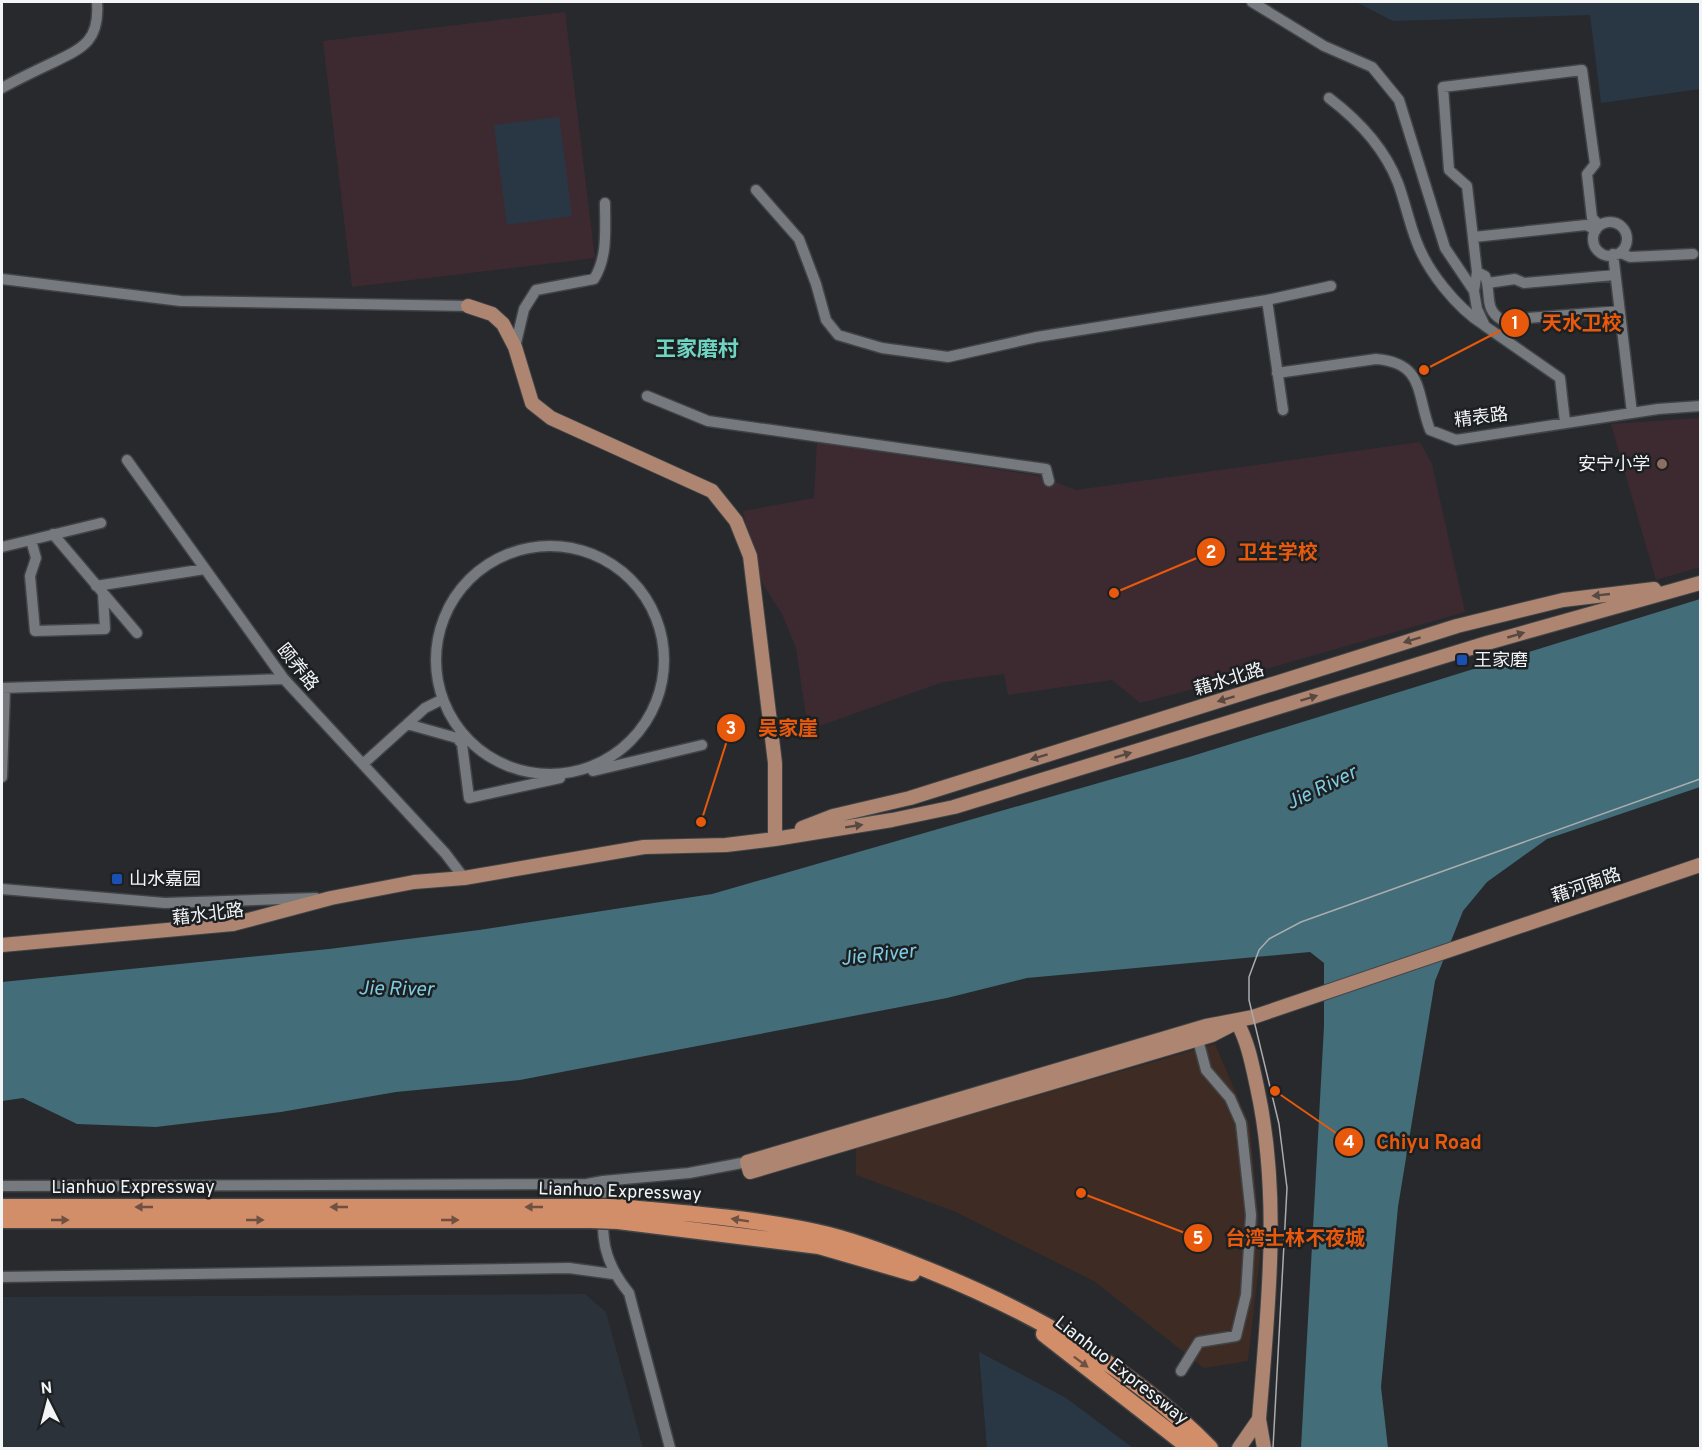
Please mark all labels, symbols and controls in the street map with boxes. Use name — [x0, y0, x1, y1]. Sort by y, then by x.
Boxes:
callout: 天水卫校 — [1500, 304, 1634, 342]
text: 天水卫校 — [1542, 312, 1622, 338]
text: 1 — [1511, 313, 1519, 336]
district label: 王家磨村 — [655, 337, 739, 364]
street label: 精表路 — [1453, 404, 1509, 433]
place label: 安宁小学 — [1578, 454, 1650, 477]
marker: 安宁小学 — [1655, 457, 1669, 471]
callout: 卫生学校 — [1196, 533, 1330, 571]
text: 卫生学校 — [1238, 541, 1318, 567]
text: 2 — [1205, 542, 1217, 565]
one-way arrow — [1591, 590, 1610, 600]
one-way arrow — [1507, 630, 1525, 639]
one-way arrow — [1403, 636, 1421, 646]
street label: 颐养路 — [271, 640, 323, 696]
place label: 王家磨 — [1474, 650, 1528, 673]
marker: 王家磨 — [1455, 653, 1469, 667]
street label: 藉水北路 — [1192, 659, 1267, 702]
one-way arrow — [1301, 693, 1319, 702]
one-way arrow — [1217, 695, 1235, 704]
callout: 吴家崖 — [716, 709, 830, 747]
text: 吴家崖 — [758, 717, 818, 743]
text: 3 — [726, 718, 736, 741]
one-way arrow — [1114, 750, 1132, 759]
one-way arrow — [1030, 753, 1048, 762]
water label: Jie River — [1282, 760, 1363, 817]
one-way arrow — [844, 821, 863, 830]
street label: 藉河南路 — [1549, 864, 1624, 909]
place label: 山水嘉园 — [129, 869, 201, 892]
marker: 山水嘉园 — [110, 872, 124, 886]
street label: 藉水北路 — [171, 900, 245, 931]
water label: Jie River — [839, 939, 919, 973]
water label: Jie River — [358, 976, 435, 1004]
callout: Chiyu Road — [1334, 1123, 1494, 1161]
text: Chiyu Road — [1376, 1131, 1482, 1157]
text: 4 — [1343, 1132, 1355, 1155]
street label: Lianhuo Expressway — [51, 1177, 215, 1200]
street label: Lianhuo Expressway — [538, 1178, 702, 1207]
one-way arrow — [134, 1202, 153, 1212]
one-way arrow — [329, 1202, 348, 1212]
one-way arrow — [524, 1202, 543, 1212]
one-way arrow — [50, 1215, 69, 1225]
one-way arrow — [245, 1215, 264, 1225]
one-way arrow — [440, 1215, 459, 1225]
one-way arrow — [730, 1215, 749, 1224]
callout: 台湾士林不夜城 — [1183, 1219, 1377, 1257]
text: 台湾士林不夜城 — [1225, 1227, 1365, 1253]
text: 5 — [1193, 1228, 1204, 1251]
street label: Lianhuo Expressway — [1050, 1312, 1193, 1431]
one-way arrow — [1074, 1356, 1089, 1368]
north arrow — [18, 1372, 78, 1432]
text: N — [40, 1379, 53, 1400]

